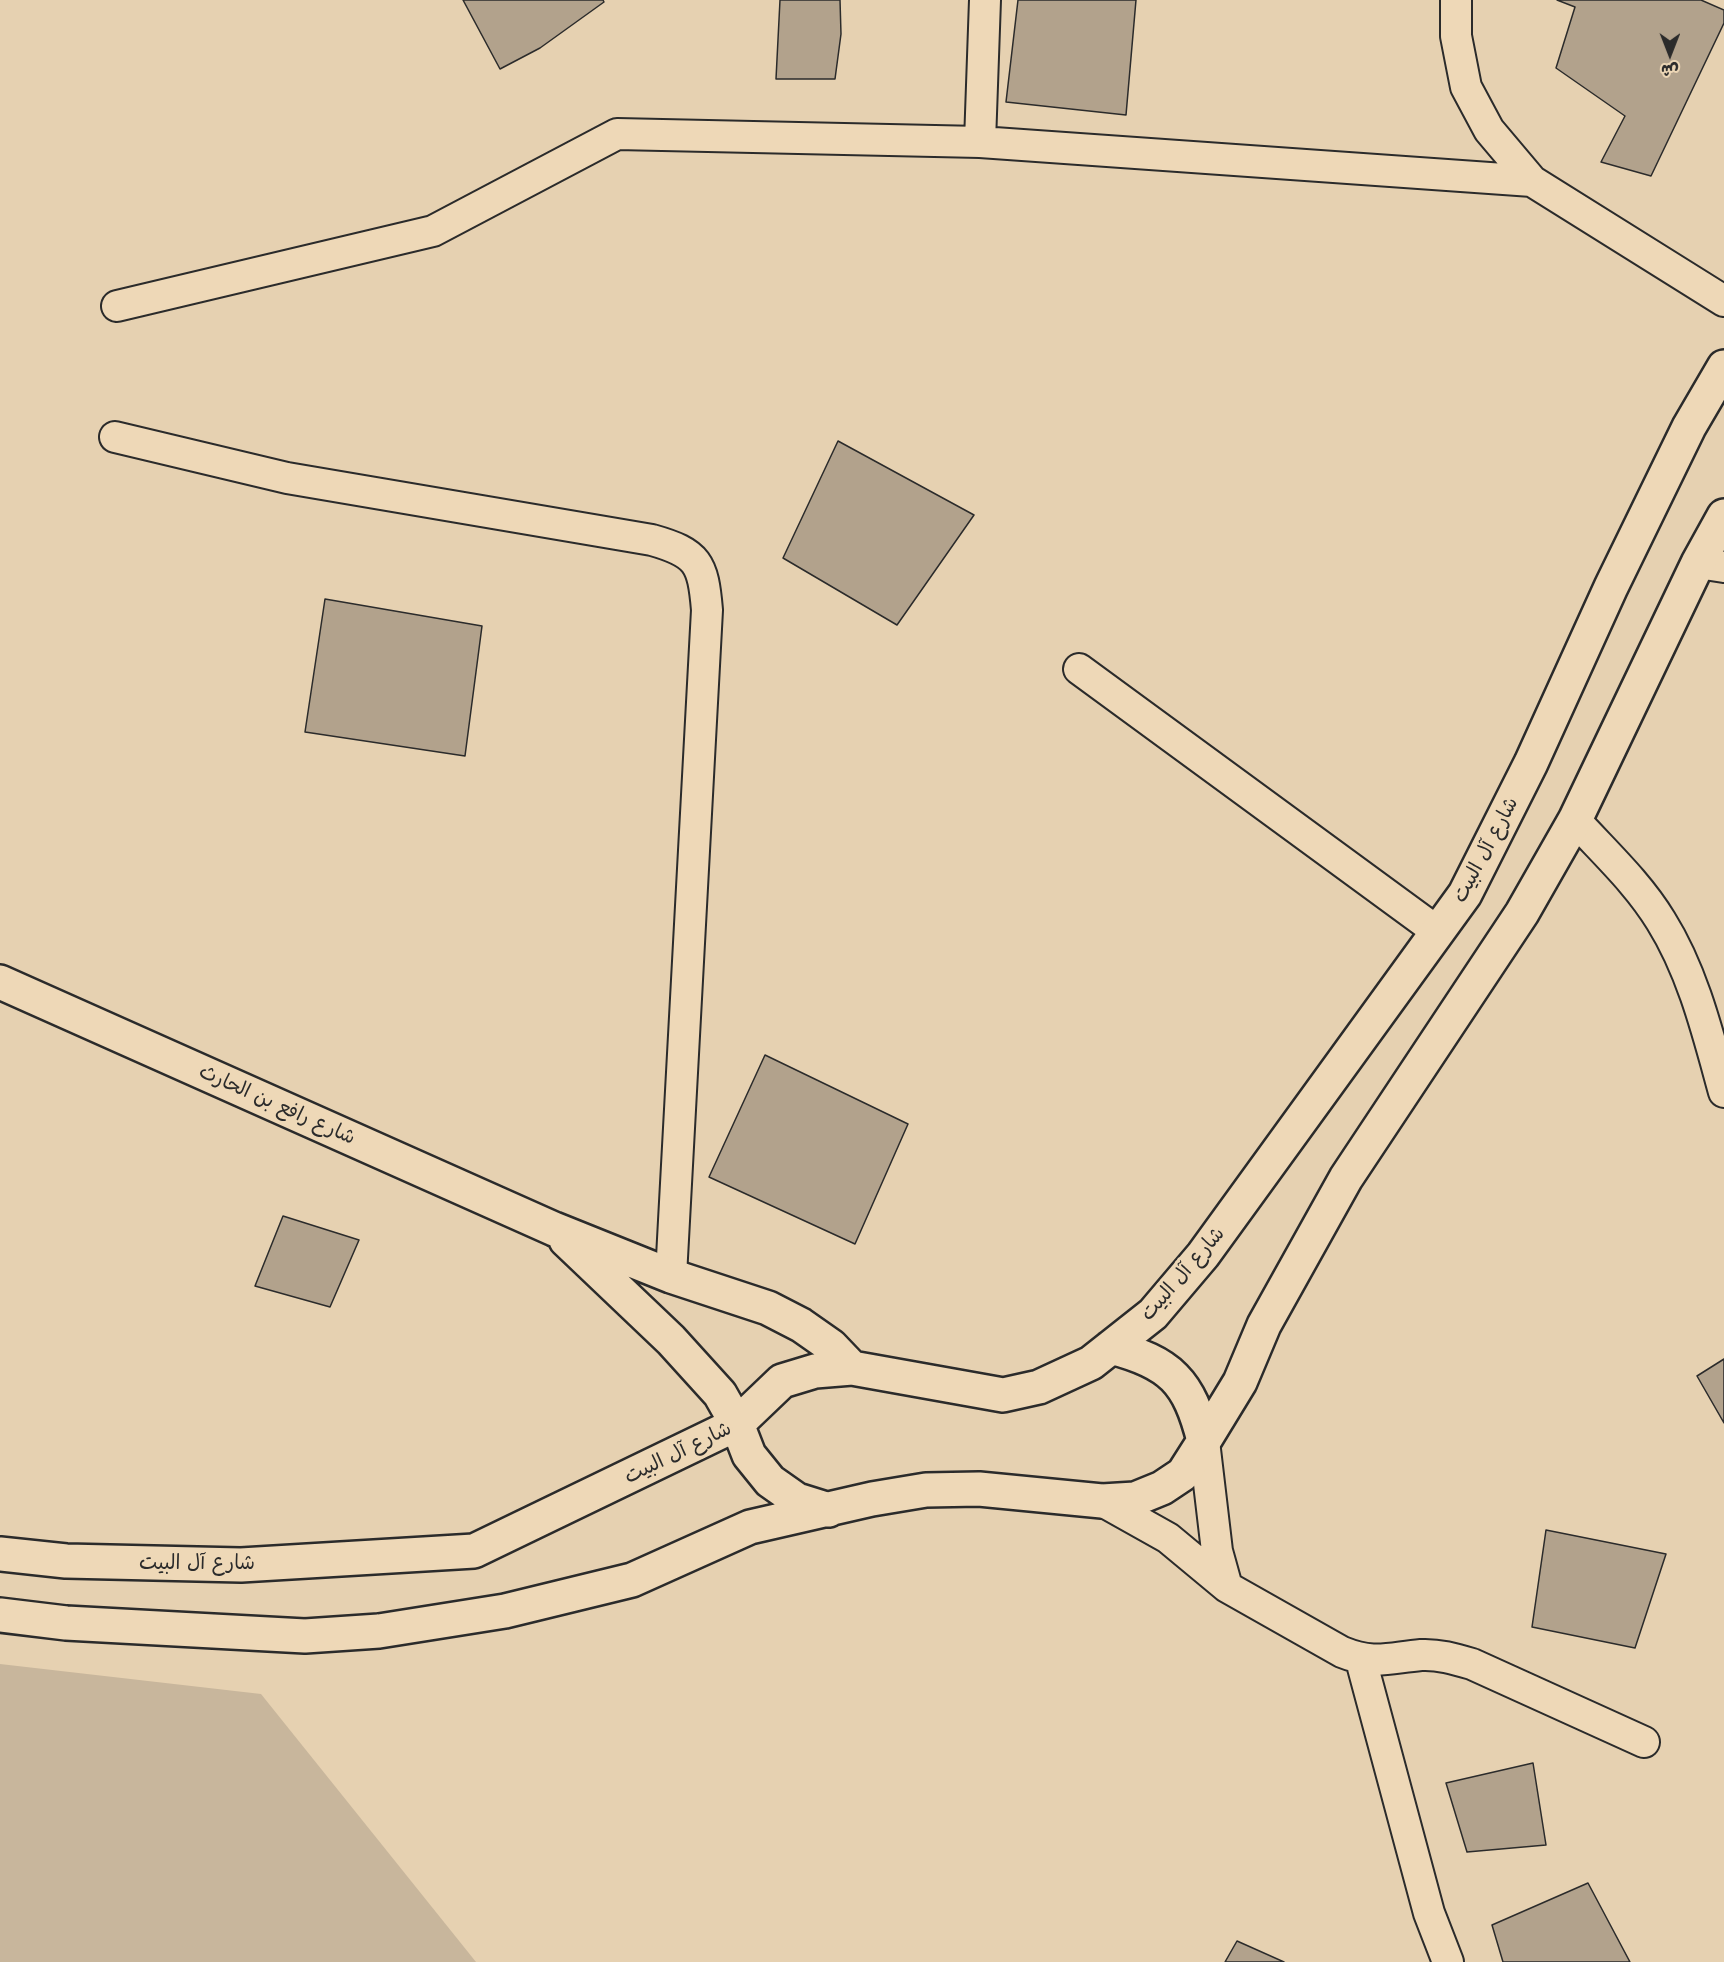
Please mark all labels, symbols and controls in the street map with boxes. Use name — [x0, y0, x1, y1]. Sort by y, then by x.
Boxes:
north arrow — [1640, 24, 1700, 84]
text: ش — [1661, 60, 1679, 84]
street label: شارع آل البيت — [1448, 793, 1524, 907]
street label: شارع رافع بن الحارث — [195, 1060, 359, 1150]
street label: شارع آل البيت — [1136, 1222, 1230, 1326]
street label: شارع آل البيت — [621, 1417, 735, 1489]
street label: شارع آل البيت — [139, 1551, 255, 1575]

